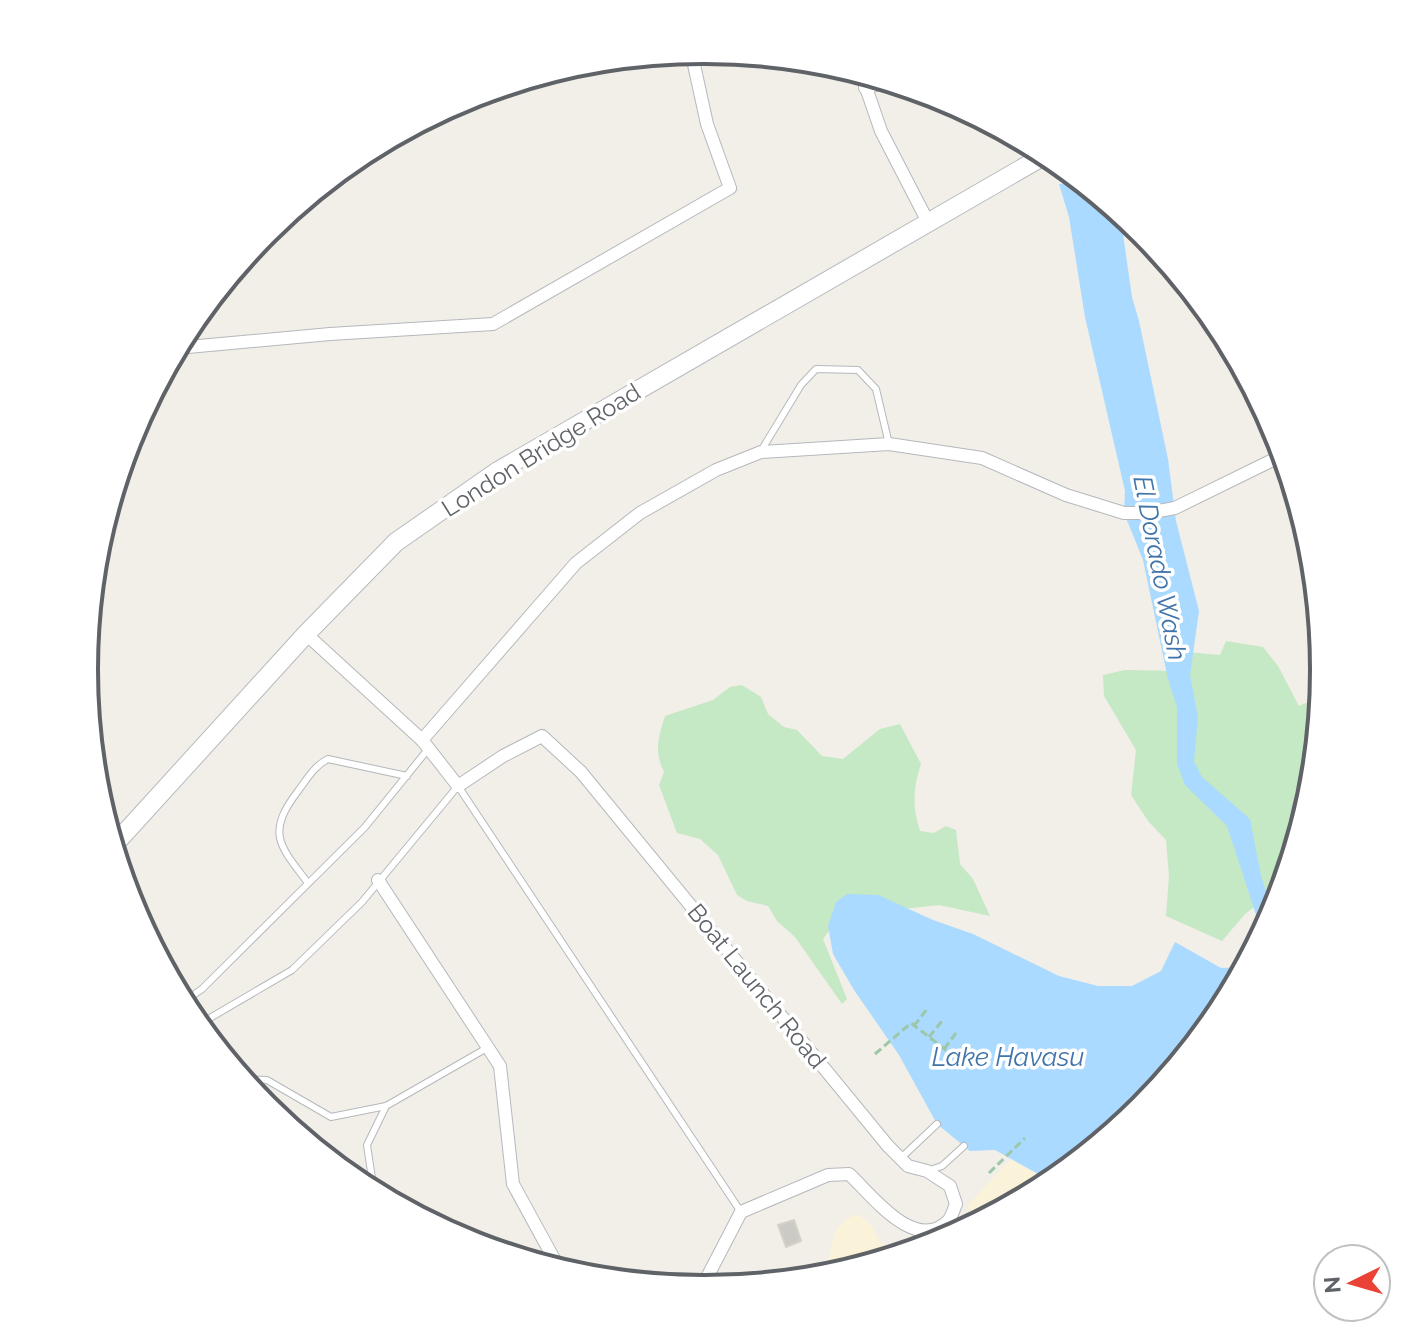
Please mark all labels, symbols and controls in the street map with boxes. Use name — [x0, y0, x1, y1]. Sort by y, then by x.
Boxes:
street label: London Bridge Road — [436, 377, 646, 523]
water label: El Dorado Wash — [1127, 473, 1193, 663]
street label: Boat Launch Road — [682, 898, 832, 1074]
water label: Lake Havasu — [932, 1042, 1084, 1072]
north arrow — [1312, 1243, 1392, 1323]
text: N — [1318, 1275, 1346, 1294]

